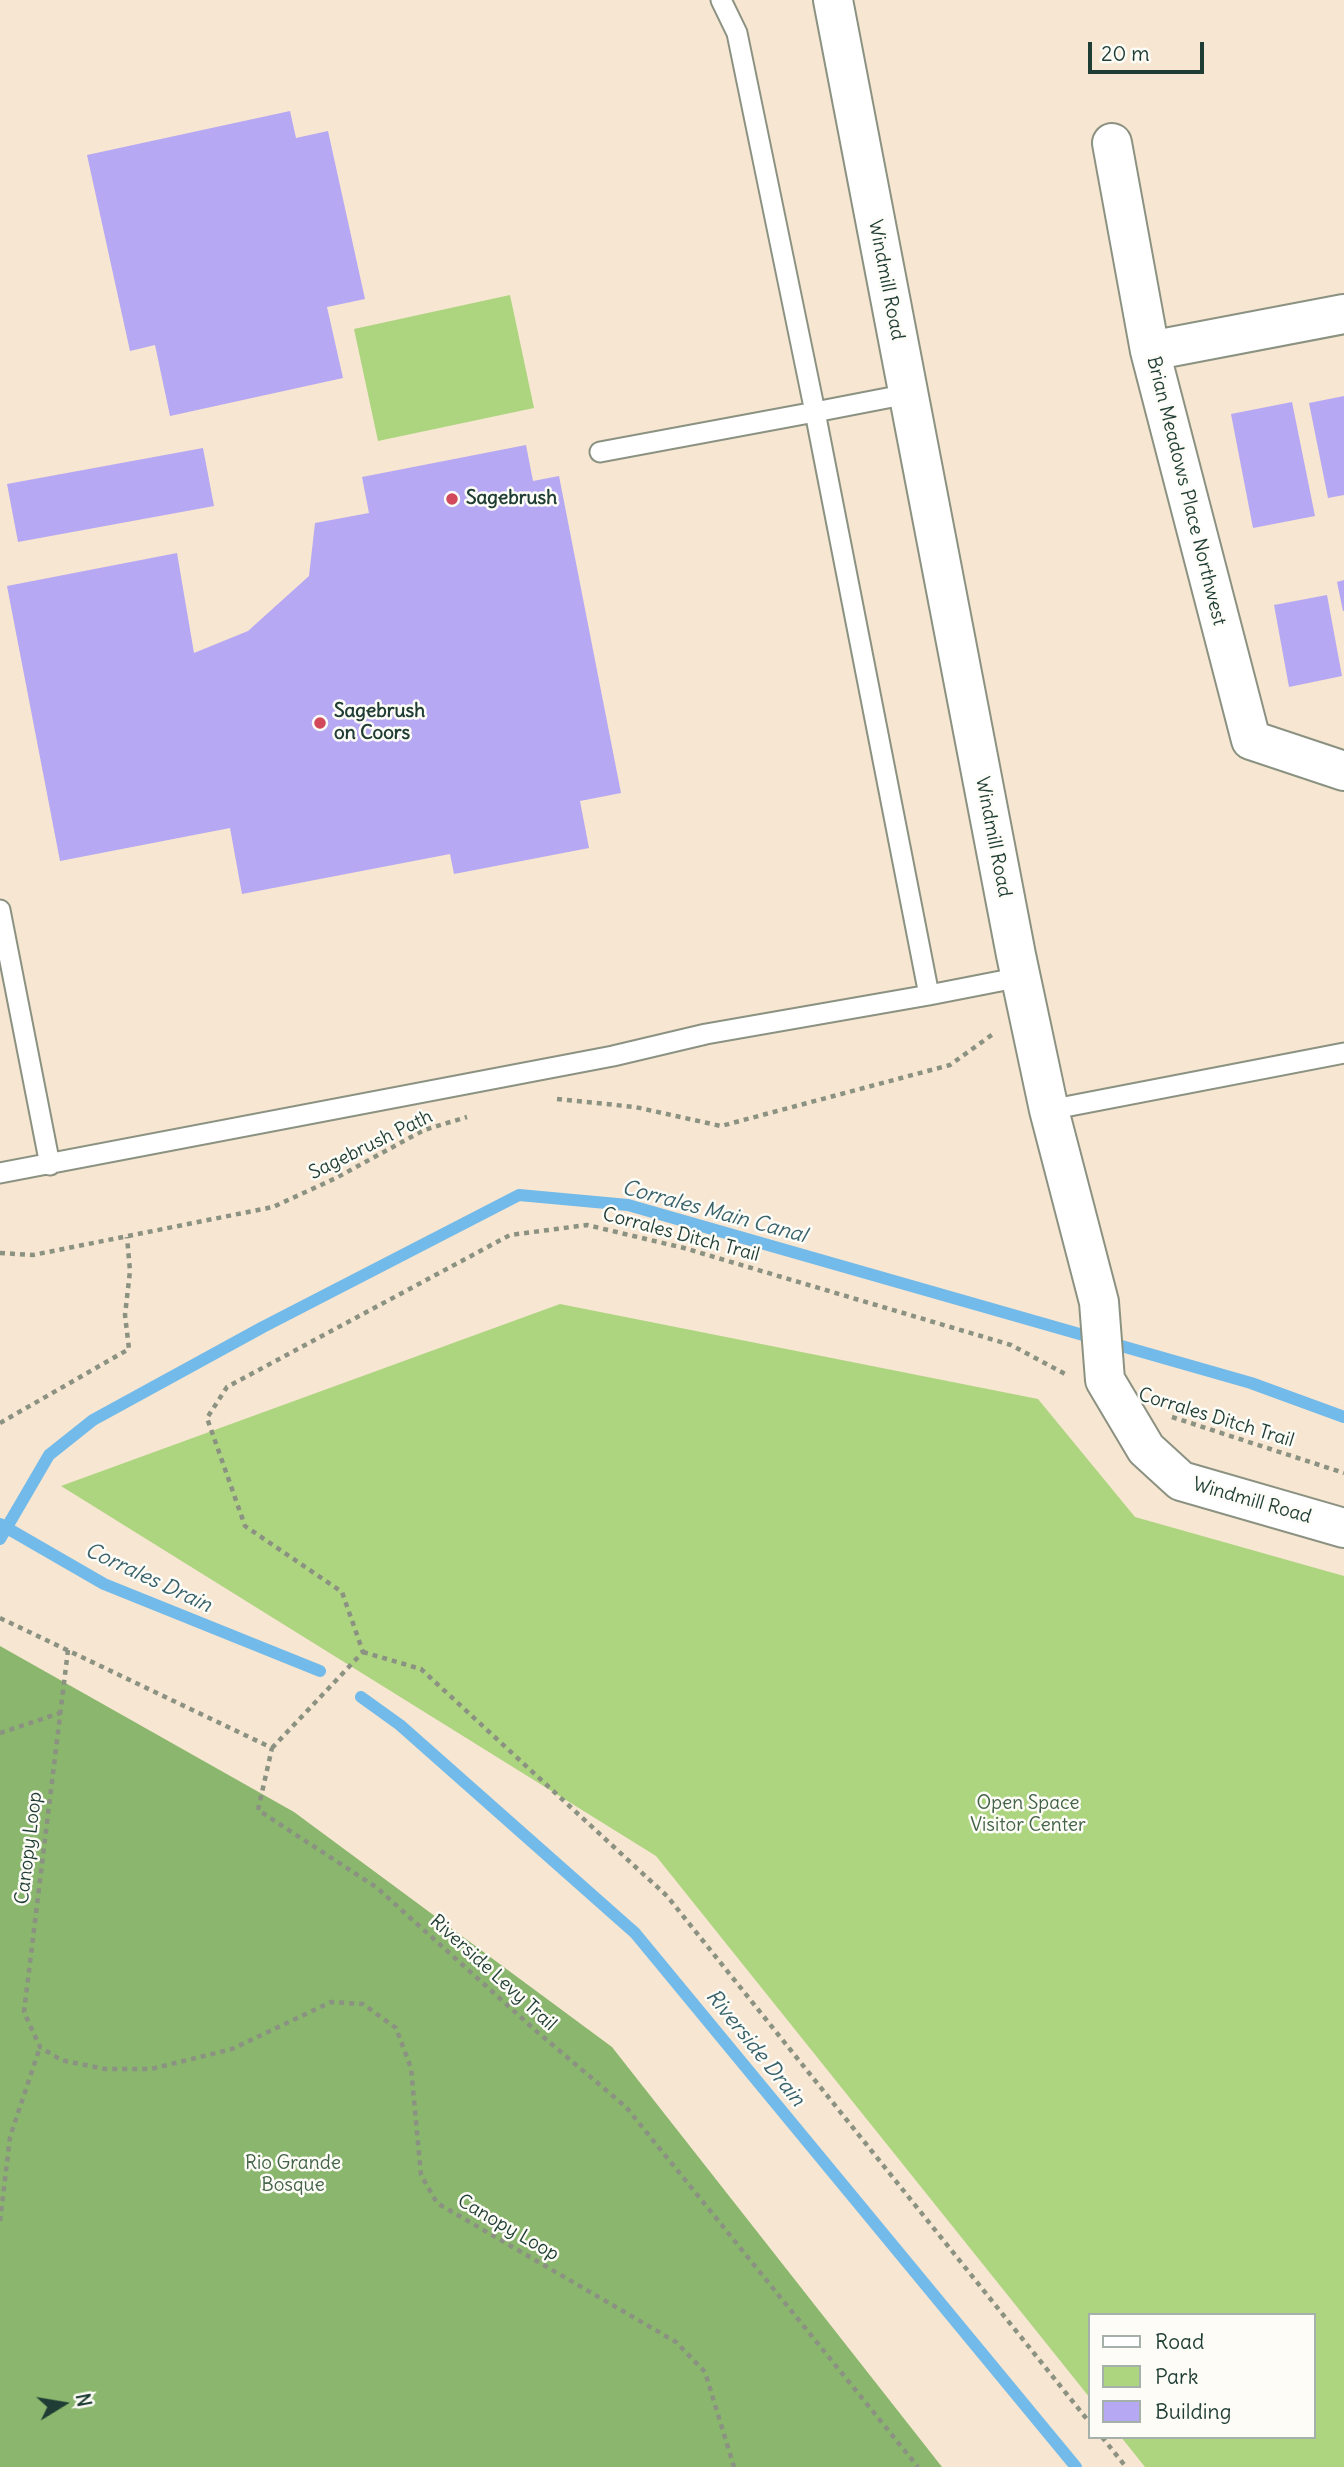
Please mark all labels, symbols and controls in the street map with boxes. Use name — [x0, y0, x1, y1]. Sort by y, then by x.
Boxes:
scale bar — [1092, 28, 1208, 72]
text: 20 m — [1101, 40, 1150, 67]
street label: Windmill Road — [863, 218, 909, 342]
street label: Brian Meadows Place Northwest — [1142, 354, 1230, 628]
place label: Sagebrush — [466, 488, 557, 510]
marker: Sagebrush — [444, 491, 460, 507]
place label: Sagebrush on Coors — [334, 701, 425, 745]
marker: Sagebrush on Coors — [312, 715, 328, 731]
street label: Windmill Road — [970, 775, 1016, 899]
street label: Sagebrush Path — [305, 1105, 437, 1185]
water label: Corrales Main Canal — [619, 1175, 809, 1249]
street label: Corrales Ditch Trail — [600, 1203, 762, 1267]
street label: Corrales Ditch Trail — [1135, 1383, 1297, 1453]
street label: Windmill Road — [1190, 1473, 1314, 1529]
water label: Corrales Drain — [81, 1538, 215, 1618]
street label: Canopy Loop — [11, 1790, 47, 1906]
park label: Open Space Visitor Center — [970, 1793, 1086, 1837]
street label: Riverside Levy Trail — [425, 1910, 561, 2036]
water label: Riverside Drain — [700, 1984, 810, 2112]
park label: Rio Grande Bosque — [245, 2153, 341, 2197]
street label: Canopy Loop — [453, 2190, 563, 2266]
legend — [1088, 2313, 1316, 2439]
text: Road — [1155, 2328, 1204, 2355]
text: Park — [1155, 2363, 1198, 2390]
north arrow — [28, 2369, 98, 2439]
text: N — [71, 2391, 97, 2409]
text: Building — [1155, 2398, 1231, 2425]

